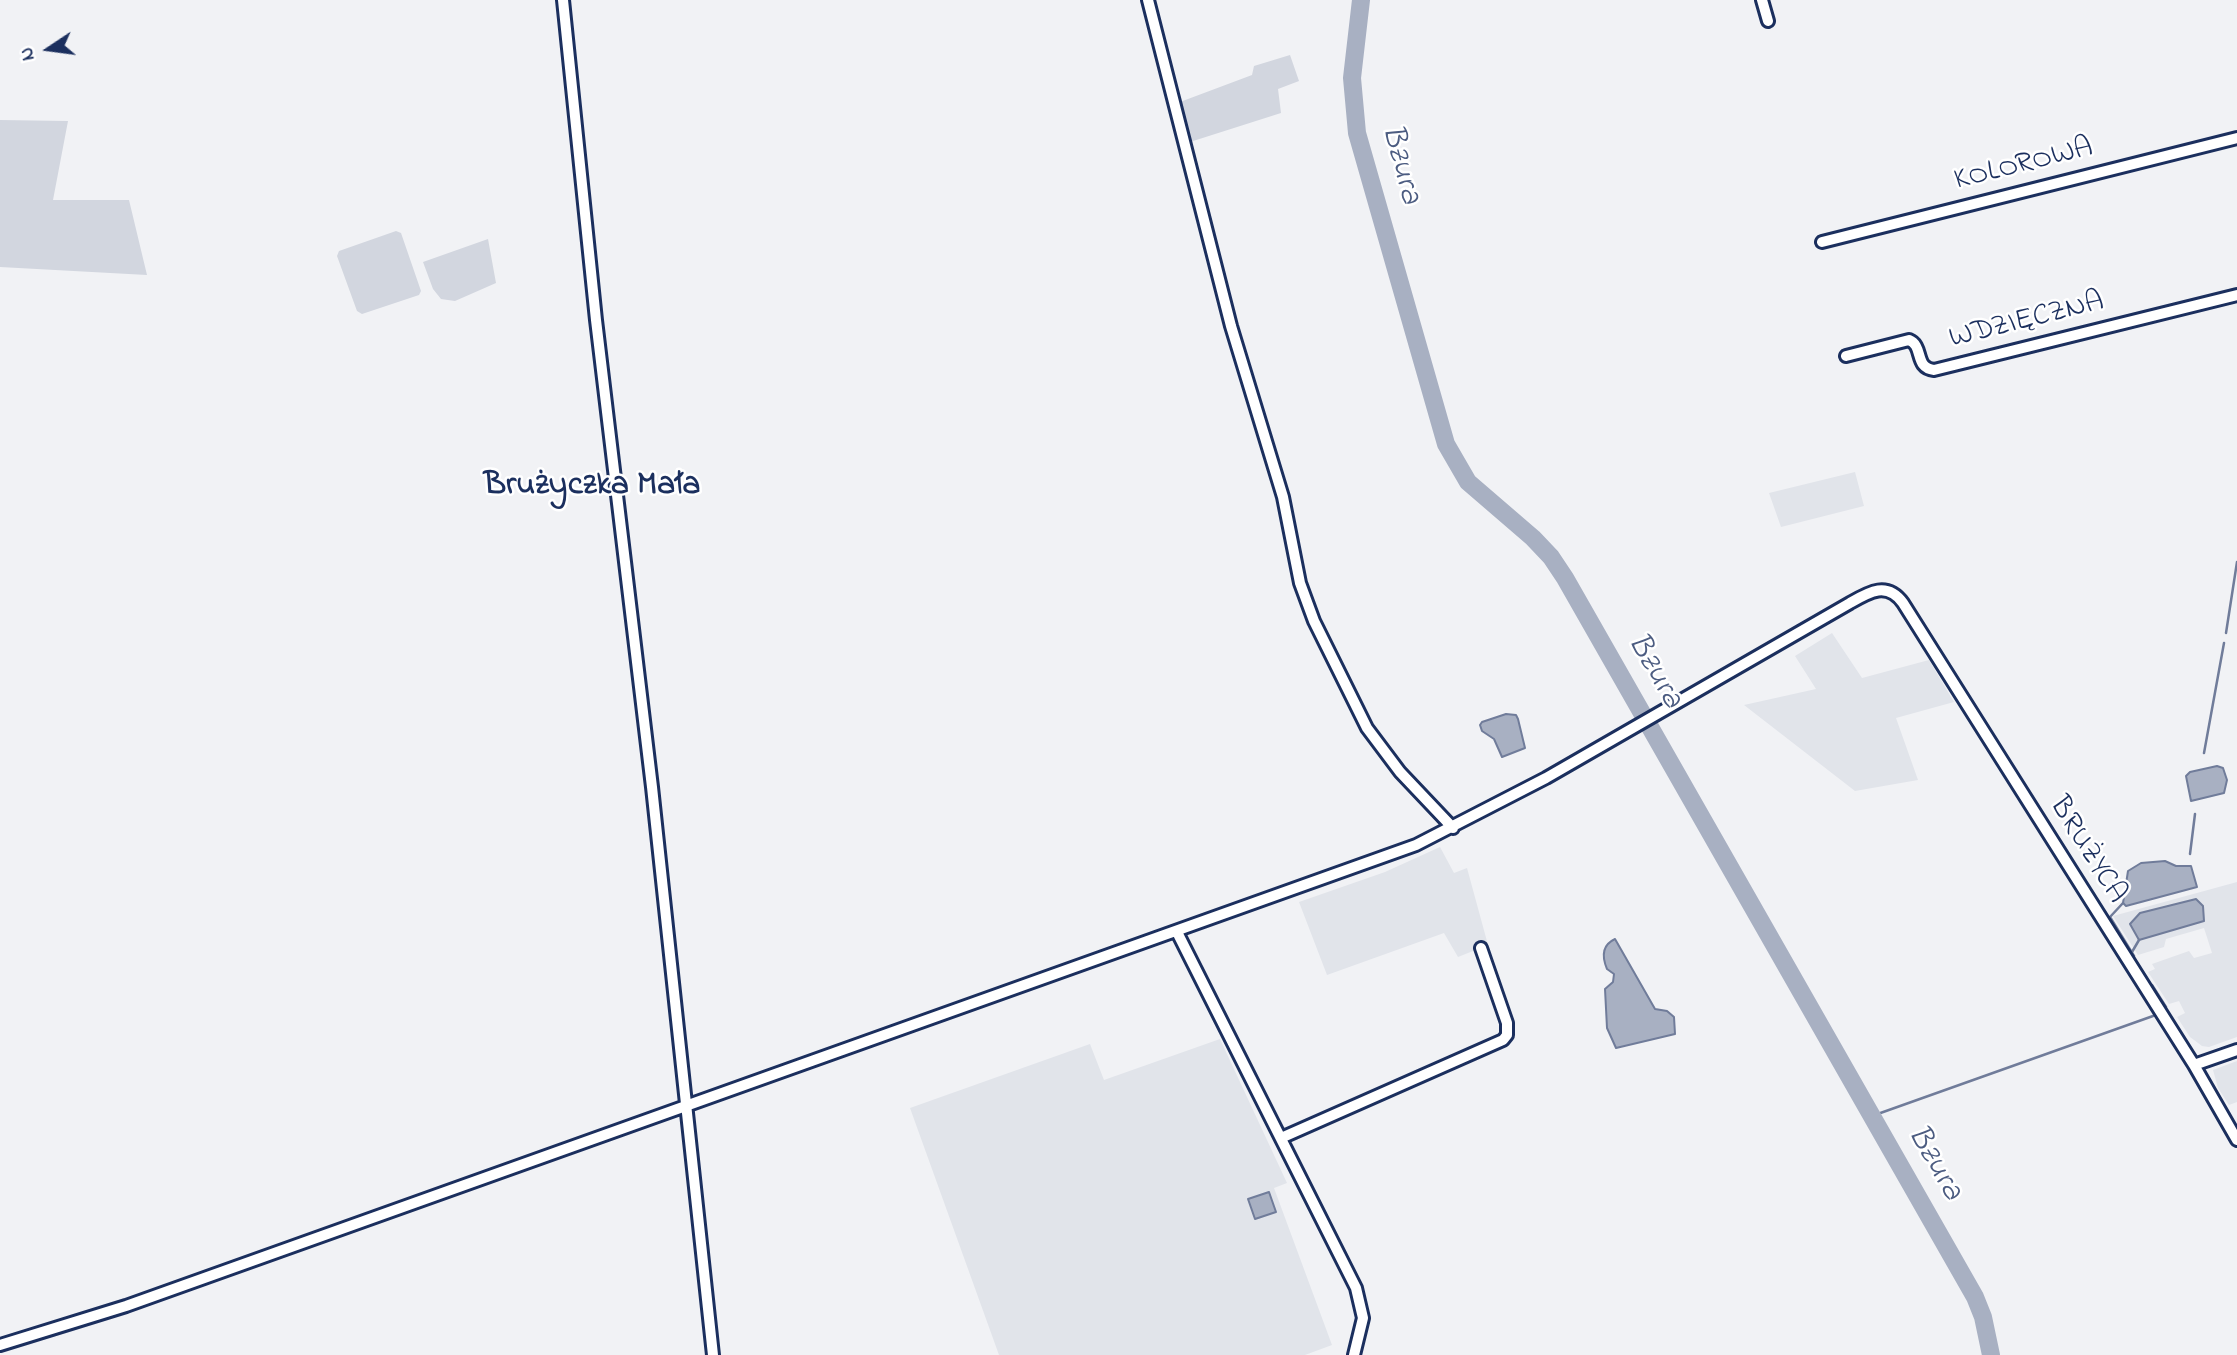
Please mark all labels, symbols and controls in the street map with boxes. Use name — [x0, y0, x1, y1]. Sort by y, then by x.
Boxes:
north arrow — [14, 14, 84, 84]
text: N — [13, 45, 43, 63]
water label: Bzura — [1370, 121, 1428, 209]
street label: KOLOROWA — [1951, 131, 2097, 201]
street label: WDZIĘCZNA — [1946, 285, 2108, 359]
district label: Brużyczka Mała — [484, 468, 700, 508]
water label: Bzura — [1616, 628, 1690, 716]
street label: BRUŻYCA — [2039, 791, 2133, 911]
water label: Bzura — [1896, 1120, 1970, 1208]

